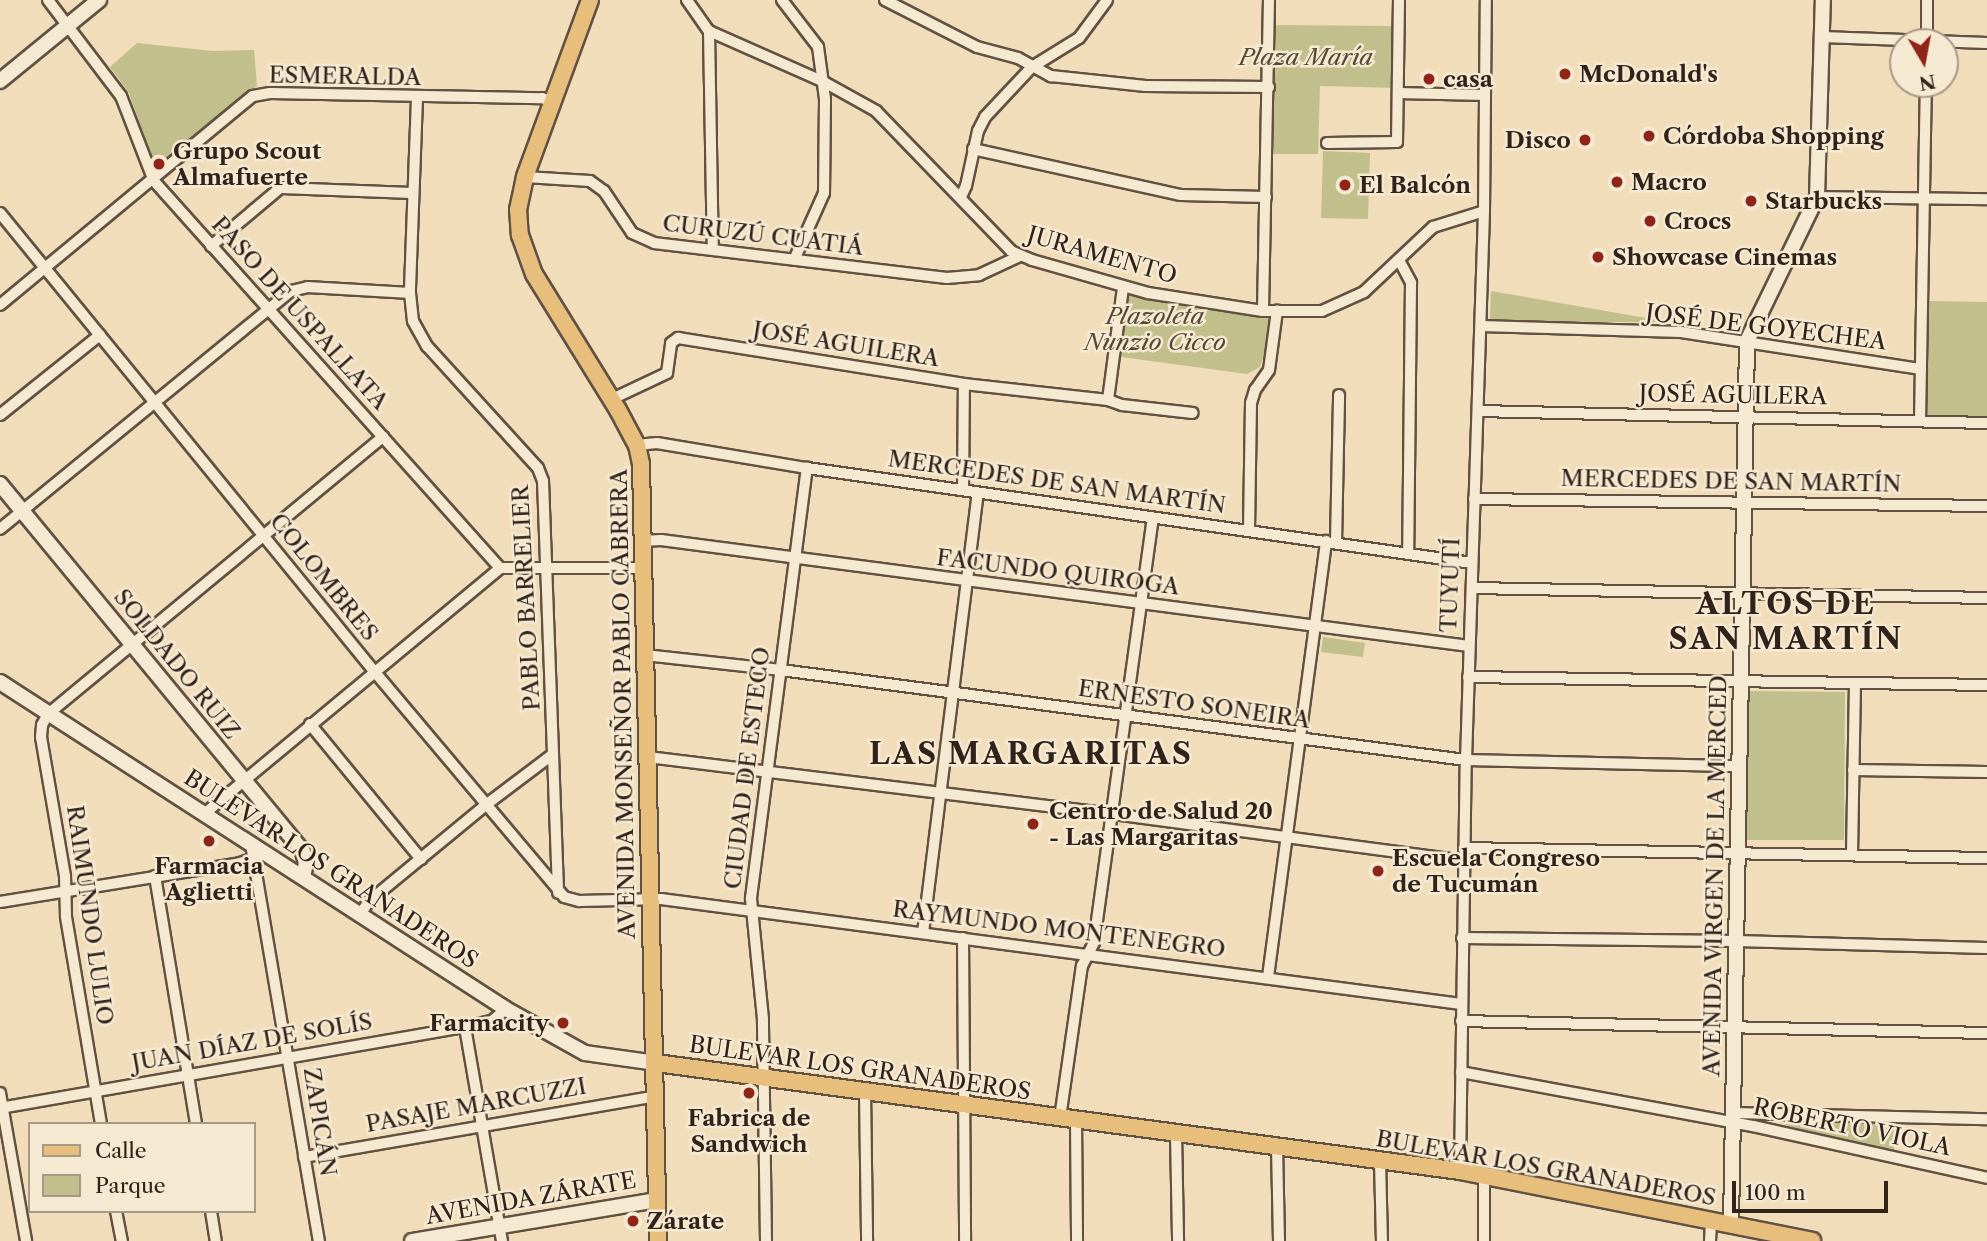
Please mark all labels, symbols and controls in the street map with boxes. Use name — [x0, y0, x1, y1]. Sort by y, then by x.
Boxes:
north arrow — [1889, 28, 1959, 98]
park label: Plaza María — [1239, 43, 1373, 71]
place label: McDonald's — [1579, 60, 1718, 88]
street label: ESMERALDA — [268, 61, 422, 91]
place label: casa — [1443, 65, 1493, 93]
marker: McDonald's — [1557, 66, 1573, 82]
text: N — [1917, 69, 1938, 95]
marker: casa — [1421, 71, 1437, 87]
place label: Córdoba Shopping — [1663, 122, 1884, 150]
place label: Disco — [1505, 126, 1571, 154]
marker: Córdoba Shopping — [1641, 128, 1657, 144]
marker: Disco — [1577, 132, 1593, 148]
place label: Grupo Scout Almafuerte — [173, 137, 321, 191]
marker: Grupo Scout Almafuerte — [151, 156, 167, 172]
place label: Macro — [1631, 168, 1707, 196]
place label: El Balcón — [1359, 171, 1471, 199]
marker: Macro — [1609, 174, 1625, 190]
marker: El Balcón — [1337, 177, 1353, 193]
place label: Starbucks — [1765, 187, 1882, 215]
marker: Starbucks — [1743, 193, 1759, 209]
place label: Crocs — [1664, 207, 1731, 235]
street label: CURUZÚ CUATIÁ — [661, 209, 865, 261]
street label: PASO DE USPALLATA — [206, 211, 394, 415]
marker: Crocs — [1642, 213, 1658, 229]
street label: JURAMENTO — [1024, 220, 1180, 290]
place label: Showcase Cinemas — [1612, 243, 1837, 271]
marker: Showcase Cinemas — [1590, 249, 1606, 265]
street label: JOSÉ DE GOYECHEA — [1644, 299, 1888, 355]
park label: Plazoleta Nunzio Cicco — [1084, 302, 1226, 356]
street label: JOSÉ AGUILERA — [750, 316, 942, 372]
street label: JOSÉ AGUILERA — [1638, 380, 1828, 410]
street label: MERCEDES DE SAN MARTÍN — [886, 445, 1228, 519]
street label: MERCEDES DE SAN MARTÍN — [1560, 464, 1902, 498]
street label: AVENIDA MONSEÑOR PABLO CABRERA — [605, 468, 641, 940]
street label: PABLO BARRELIER — [506, 485, 546, 711]
street label: COLOMBRES — [264, 508, 384, 646]
street label: TUYUTÍ — [1435, 537, 1465, 633]
street label: FACUNDO QUIROGA — [935, 543, 1181, 601]
street label: SOLDADO RUIZ — [108, 583, 246, 745]
district label: ALTOS DE SAN MARTÍN — [1670, 586, 1902, 656]
street label: CIUDAD DE ESTECO — [718, 645, 776, 891]
street label: ERNESTO SONEIRA — [1076, 674, 1312, 734]
street label: AVENIDA VIRGEN DE LA MERCED — [1698, 674, 1732, 1078]
district label: LAS MARGARITAS — [871, 736, 1191, 772]
street label: BULEVAR LOS GRANADEROS — [179, 763, 483, 975]
place label: Centro de Salud 20 - Las Margaritas — [1049, 797, 1273, 851]
street label: RAIMUNDO LULIO — [61, 803, 119, 1027]
marker: Centro de Salud 20 - Las Margaritas — [1023, 814, 1043, 834]
marker: Farmacia Aglietti — [201, 833, 217, 849]
place label: Escuela Congreso de Tucumán — [1392, 844, 1600, 898]
place label: Farmacia Aglietti — [154, 852, 264, 906]
marker: Escuela Congreso de Tucumán — [1370, 863, 1386, 879]
street label: RAYMUNDO MONTENEGRO — [891, 895, 1227, 963]
street label: JUAN DÍAZ DE SOLÍS — [130, 1007, 374, 1077]
place label: Farmacity — [429, 1009, 549, 1037]
marker: Farmacity — [555, 1015, 571, 1031]
street label: BULEVAR LOS GRANADEROS — [687, 1030, 1033, 1106]
street label: ZAPICÁN — [298, 1066, 342, 1178]
street label: PASAJE MARCUZZI — [363, 1072, 589, 1138]
marker: Fabrica de Sandwich — [741, 1085, 757, 1101]
street label: ROBERTO VIOLA — [1750, 1092, 1954, 1162]
place label: Fabrica de Sandwich — [687, 1104, 811, 1158]
legend — [28, 1122, 256, 1213]
street label: BULEVAR LOS GRANADEROS — [1373, 1124, 1719, 1212]
text: Calle — [95, 1138, 147, 1163]
street label: AVENIDA ZÁRATE — [423, 1166, 639, 1230]
scale bar — [1735, 1168, 1891, 1212]
text: Parque — [95, 1173, 166, 1198]
text: 100 m — [1745, 1180, 1806, 1205]
place label: Zárate — [647, 1207, 724, 1235]
marker: Zárate — [625, 1213, 641, 1229]

